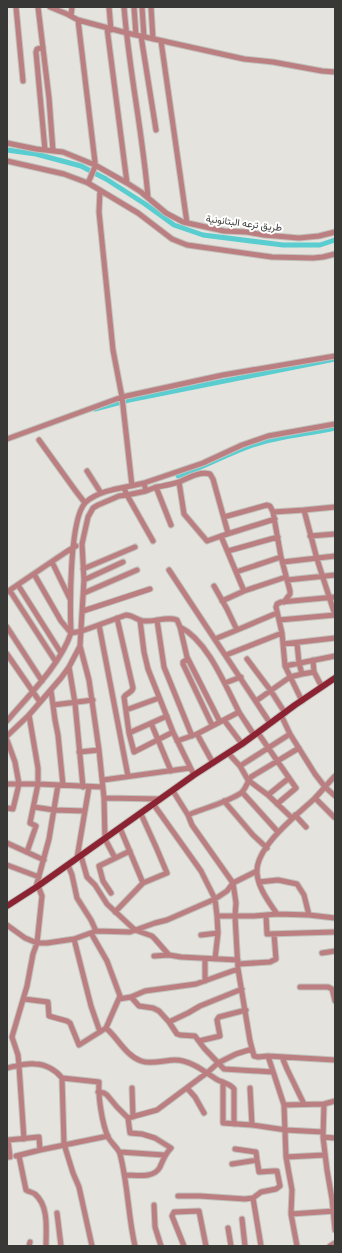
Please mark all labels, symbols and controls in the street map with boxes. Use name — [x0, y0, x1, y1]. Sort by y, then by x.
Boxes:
street label: طريق ترعه البتانونية — [205, 212, 283, 234]

